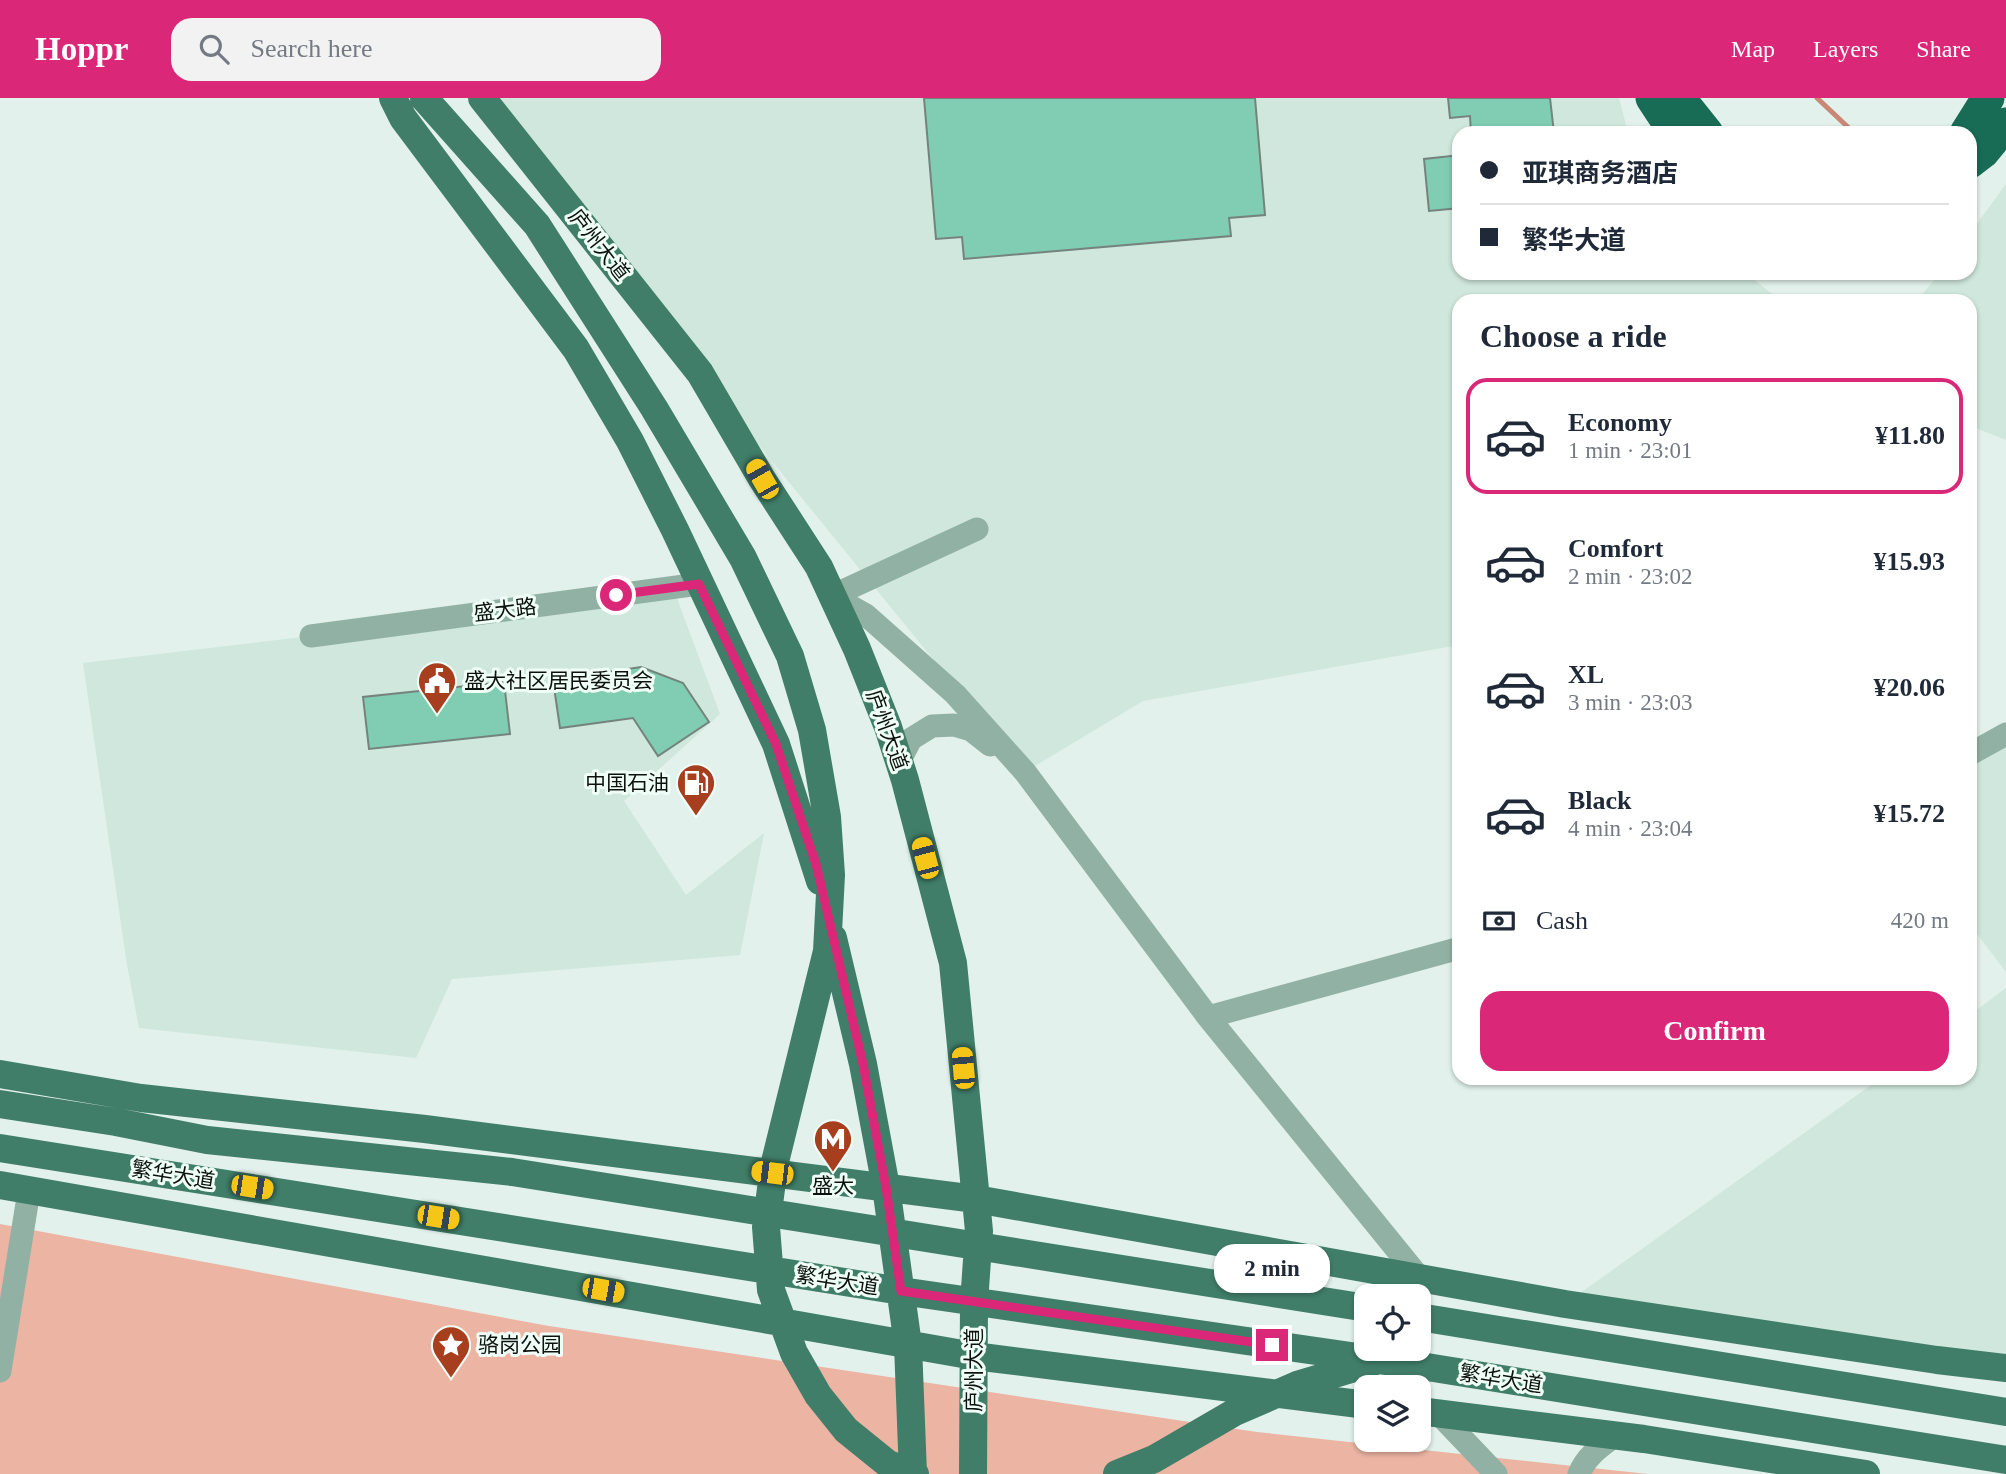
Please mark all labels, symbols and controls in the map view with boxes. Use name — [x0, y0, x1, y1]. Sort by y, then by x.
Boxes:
search box — [171, 18, 661, 81]
icon: search — [195, 30, 233, 68]
text: Hoppr — [35, 31, 129, 67]
text: Search here — [251, 34, 373, 63]
text: Map — [1731, 36, 1775, 62]
text: Layers — [1813, 36, 1878, 62]
text: Share — [1916, 36, 1971, 62]
text: 亚琪商务酒店 — [1522, 159, 1678, 188]
street label: 庐州大道 — [564, 205, 634, 285]
text: 繁华大道 — [1522, 226, 1626, 255]
text: Choose a ride — [1480, 318, 1667, 354]
icon: car — [1484, 405, 1547, 468]
text: Economy — [1568, 408, 1672, 437]
text: ¥11.80 — [1875, 421, 1945, 450]
text: 1 min · 23:01 — [1568, 438, 1693, 463]
car — [743, 456, 782, 502]
icon: car — [1484, 531, 1547, 594]
text: Comfort — [1568, 534, 1663, 563]
text: ¥15.93 — [1874, 547, 1945, 576]
text: 2 min · 23:02 — [1568, 564, 1693, 589]
route start — [600, 579, 632, 611]
street label: 盛大路 — [472, 594, 538, 626]
icon: car — [1484, 657, 1547, 720]
public building icon: 盛大社区居民委员会 — [416, 660, 458, 715]
text: XL — [1568, 660, 1604, 689]
place label: 盛大社区居民委员会 — [464, 669, 653, 693]
text: ¥20.06 — [1874, 673, 1945, 702]
street label: 庐州大道 — [861, 686, 913, 774]
text: 3 min · 23:03 — [1568, 690, 1693, 715]
fuel station icon: 中国石油 — [675, 762, 717, 817]
place label: 中国石油 — [585, 771, 669, 795]
icon: car — [1484, 783, 1547, 846]
text: Black — [1568, 786, 1632, 815]
text: ¥15.72 — [1874, 799, 1945, 828]
text: 4 min · 23:04 — [1568, 816, 1693, 841]
car — [910, 835, 941, 881]
icon: cash — [1480, 902, 1518, 940]
text: Cash — [1536, 906, 1588, 935]
text: 420 m — [1891, 908, 1949, 933]
button: Confirm — [1480, 991, 1949, 1071]
car — [951, 1046, 976, 1090]
metro station icon: 盛大 — [812, 1118, 854, 1173]
street label: 繁华大道 — [130, 1157, 216, 1193]
car — [750, 1160, 795, 1186]
car — [230, 1173, 275, 1201]
place label: 盛大 — [812, 1174, 854, 1198]
car — [416, 1203, 461, 1231]
callout: 2 min — [1214, 1244, 1330, 1292]
text: 2 min — [1244, 1256, 1300, 1281]
street label: 繁华大道 — [794, 1263, 880, 1299]
car — [581, 1276, 626, 1304]
map controls — [1354, 1284, 1431, 1452]
button: locate — [1354, 1284, 1431, 1361]
place icon: 骆岗公园 — [430, 1324, 472, 1379]
street label: 庐州大道 — [962, 1328, 986, 1412]
route end — [1256, 1329, 1288, 1361]
place label: 骆岗公园 — [478, 1333, 562, 1357]
street label: 繁华大道 — [1458, 1361, 1544, 1397]
button: layers — [1354, 1375, 1431, 1452]

